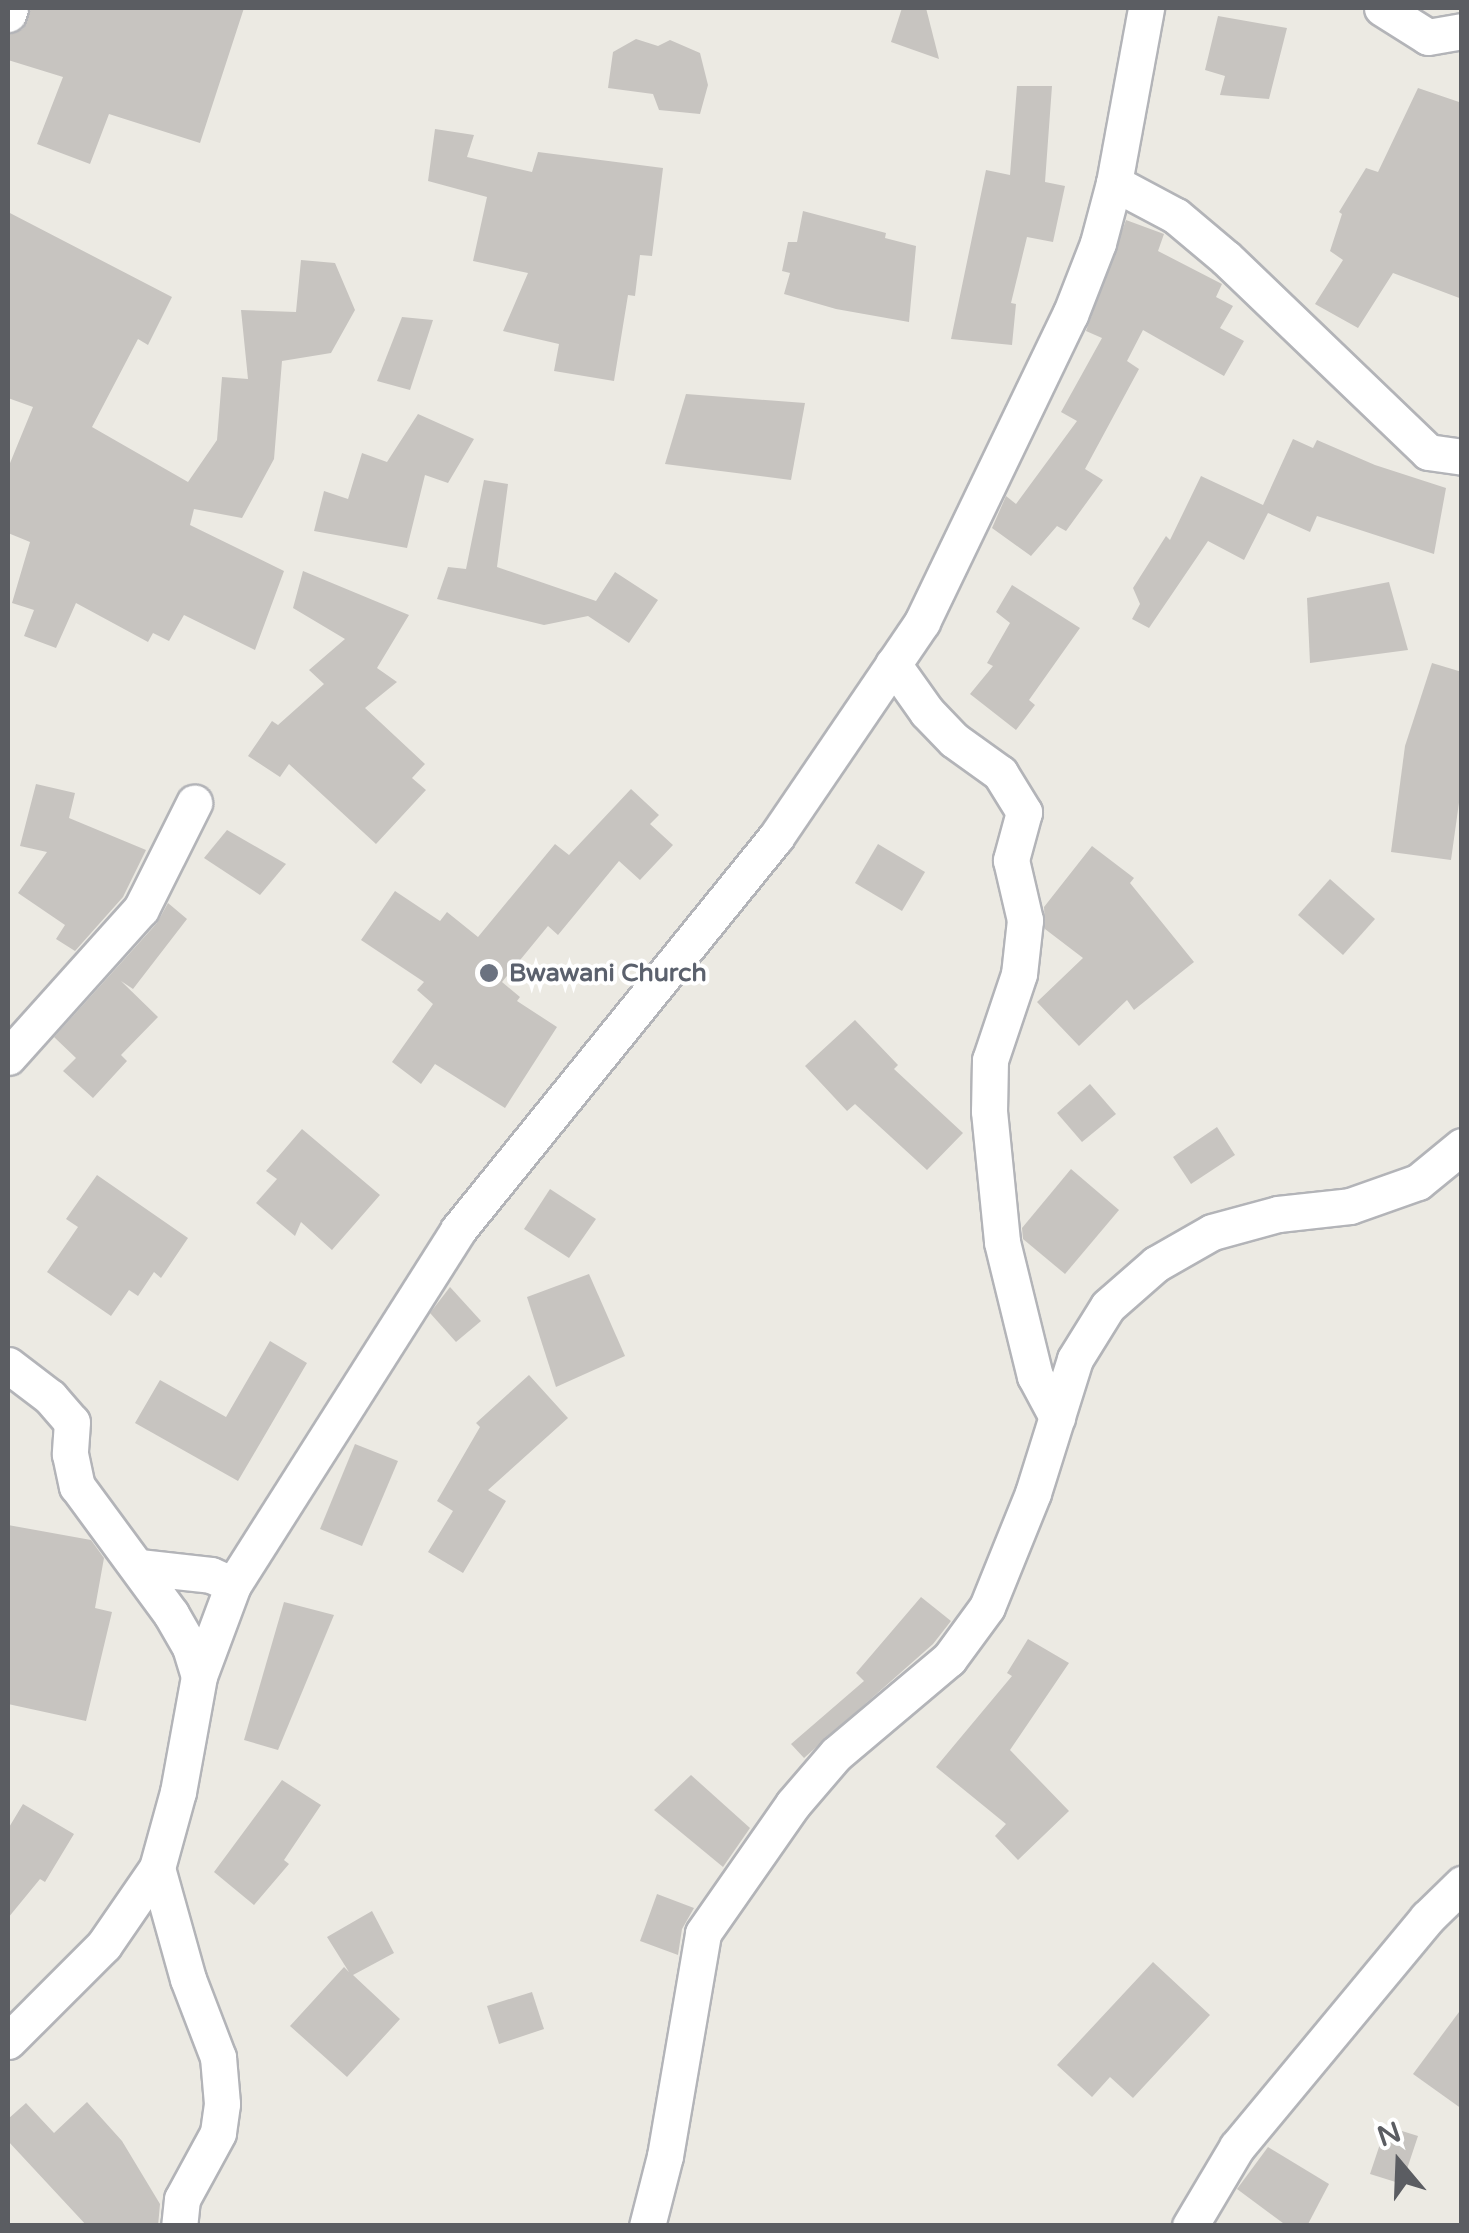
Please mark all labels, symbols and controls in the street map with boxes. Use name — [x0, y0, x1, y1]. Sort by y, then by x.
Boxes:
place label: Bwawani Church — [509, 958, 707, 988]
marker: Bwawani Church — [478, 962, 500, 984]
north arrow — [1349, 2113, 1449, 2213]
text: N — [1373, 2115, 1405, 2154]

